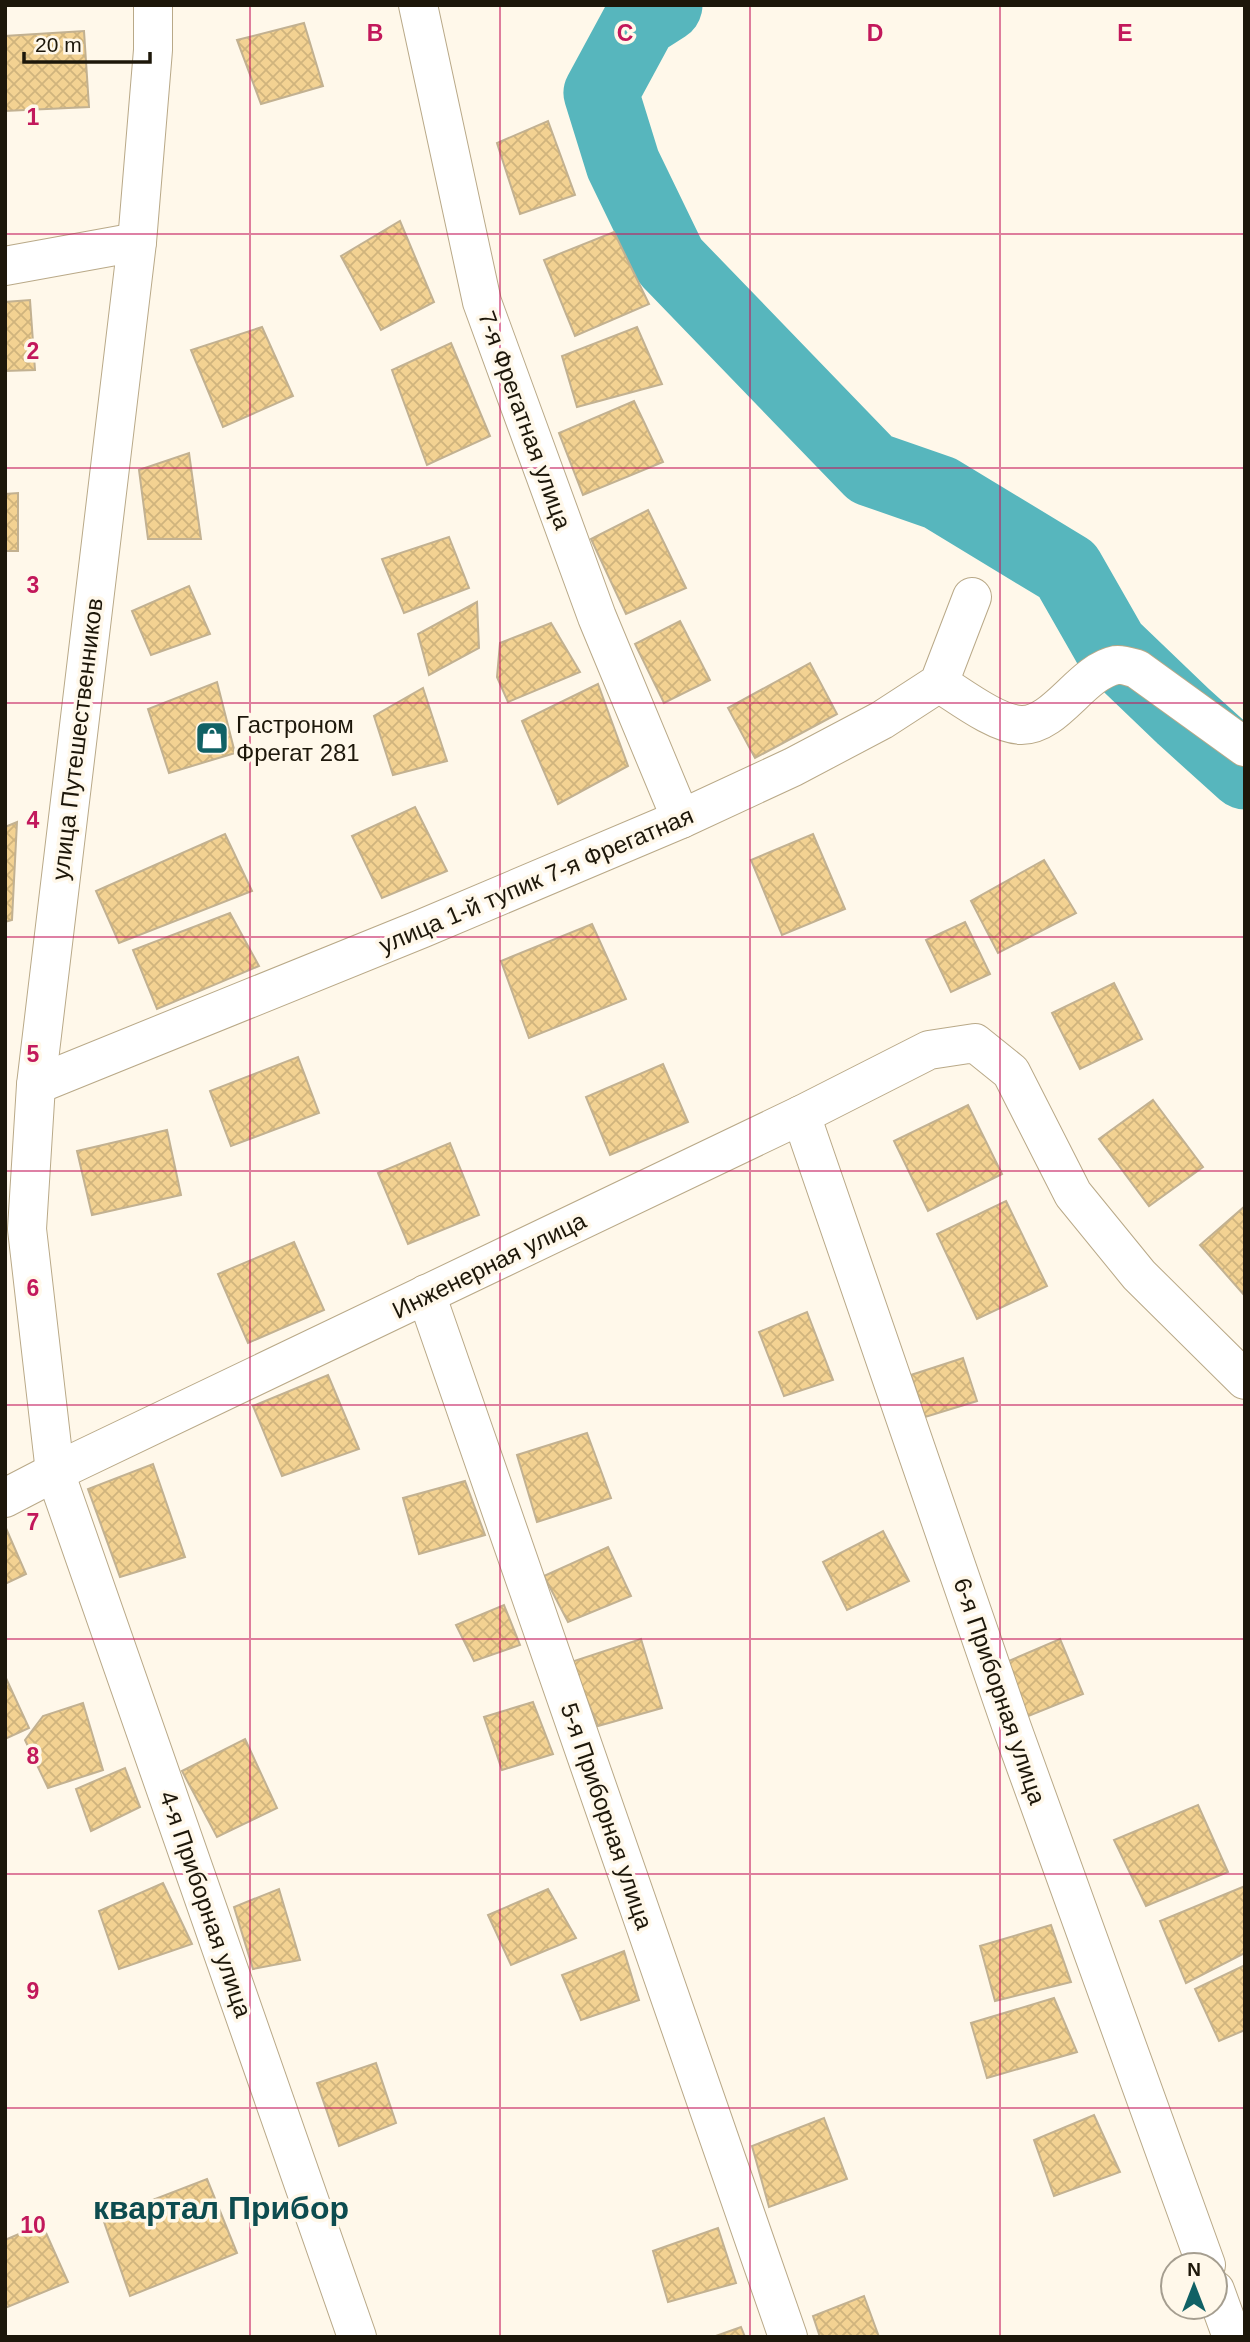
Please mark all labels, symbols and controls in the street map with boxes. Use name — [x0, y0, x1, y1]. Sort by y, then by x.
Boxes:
text: B — [367, 20, 383, 46]
text: C — [617, 20, 633, 46]
text: D — [867, 20, 883, 46]
text: E — [1117, 20, 1133, 46]
scale bar — [24, 21, 150, 65]
text: 20 m — [35, 33, 82, 56]
text: 1 — [27, 104, 40, 130]
street label: 7-я Фрегатная улица — [473, 307, 577, 533]
text: 2 — [27, 338, 39, 364]
text: 3 — [27, 572, 39, 598]
street label: улица Путешественников — [46, 596, 108, 882]
place label: Гастроном Фрегат 281 — [236, 711, 360, 766]
shop icon: Гастроном Фрегат 281 — [193, 719, 231, 757]
street label: улица 1-й тупик 7-я Фрегатная — [375, 801, 697, 959]
text: 4 — [27, 807, 40, 833]
text: 5 — [27, 1041, 40, 1067]
street label: Инженерная улица — [388, 1206, 591, 1324]
text: 6 — [27, 1275, 39, 1301]
text: 7 — [27, 1509, 39, 1535]
street label: 6-я Приборная улица — [949, 1574, 1052, 1808]
street label: 5-я Приборная улица — [556, 1699, 659, 1933]
text: 8 — [27, 1743, 40, 1769]
street label: 4-я Приборная улица — [155, 1787, 258, 2021]
text: 9 — [27, 1978, 39, 2004]
district label: квартал Прибор — [93, 2190, 349, 2226]
text: 10 — [20, 2212, 46, 2238]
north arrow — [1159, 2251, 1229, 2321]
text: N — [1187, 2259, 1201, 2280]

